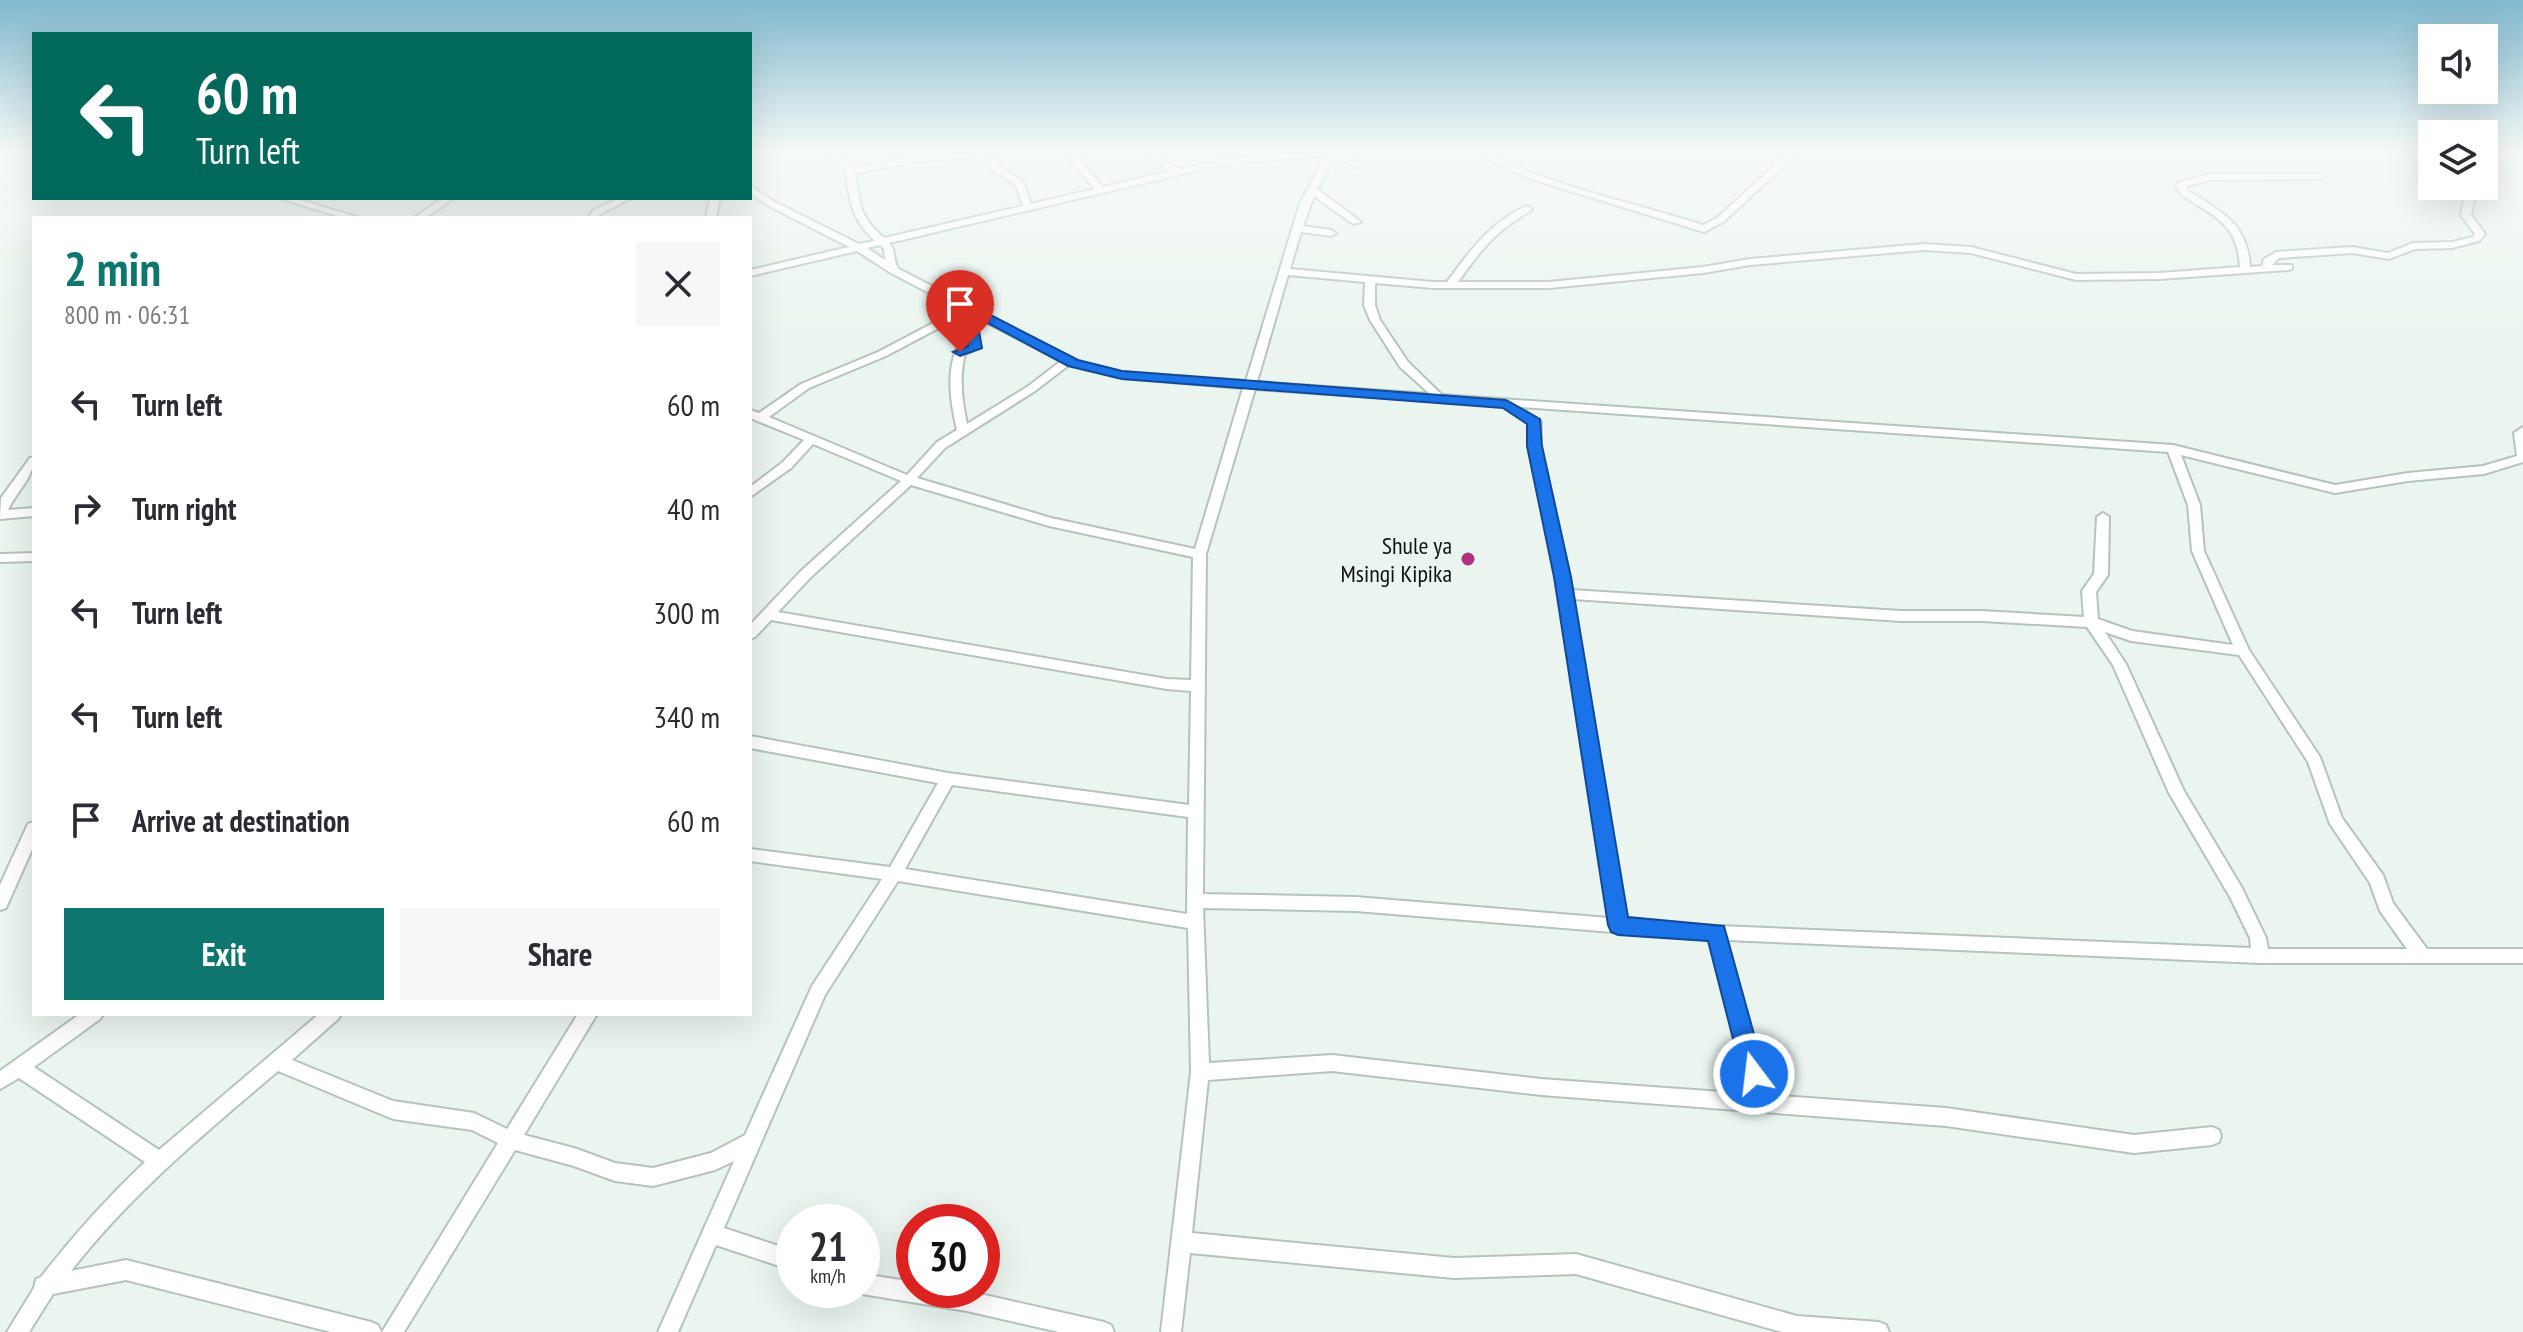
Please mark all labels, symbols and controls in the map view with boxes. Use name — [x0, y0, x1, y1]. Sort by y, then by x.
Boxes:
map controls — [2418, 24, 2498, 200]
button: sound — [2418, 24, 2498, 104]
text: 60 m — [196, 57, 298, 129]
icon: left — [64, 64, 168, 168]
button: layers — [2418, 120, 2498, 200]
text: Turn left — [196, 127, 300, 174]
text: 2 min — [64, 237, 161, 299]
button: close — [636, 242, 720, 326]
pin — [926, 270, 994, 352]
icon: arrive — [938, 282, 982, 326]
text: 800 m · 06:31 — [64, 298, 190, 331]
icon: left — [64, 382, 108, 426]
text: Turn left — [132, 385, 222, 424]
text: 60 m — [667, 385, 720, 424]
icon: right — [64, 486, 108, 530]
text: Turn right — [132, 489, 236, 528]
text: 40 m — [667, 489, 720, 528]
place label: Shule ya Msingi Kipika — [1341, 530, 1452, 589]
marker: Shule ya Msingi Kipika — [1459, 550, 1477, 568]
icon: left — [64, 590, 108, 634]
text: Turn left — [132, 593, 222, 632]
text: 300 m — [654, 593, 720, 632]
icon: left — [64, 694, 108, 738]
text: Turn left — [132, 697, 222, 736]
text: 340 m — [654, 697, 720, 736]
icon: arrive — [64, 798, 108, 842]
text: Arrive at destination — [132, 801, 350, 840]
text: 60 m — [667, 801, 720, 840]
button: Exit — [64, 908, 384, 1000]
button: Share — [400, 908, 720, 1000]
position arrow — [1712, 1032, 1796, 1116]
speed limit sign: 30 — [896, 1204, 1000, 1308]
text: 21 — [809, 1220, 847, 1272]
text: km/h — [810, 1263, 846, 1289]

